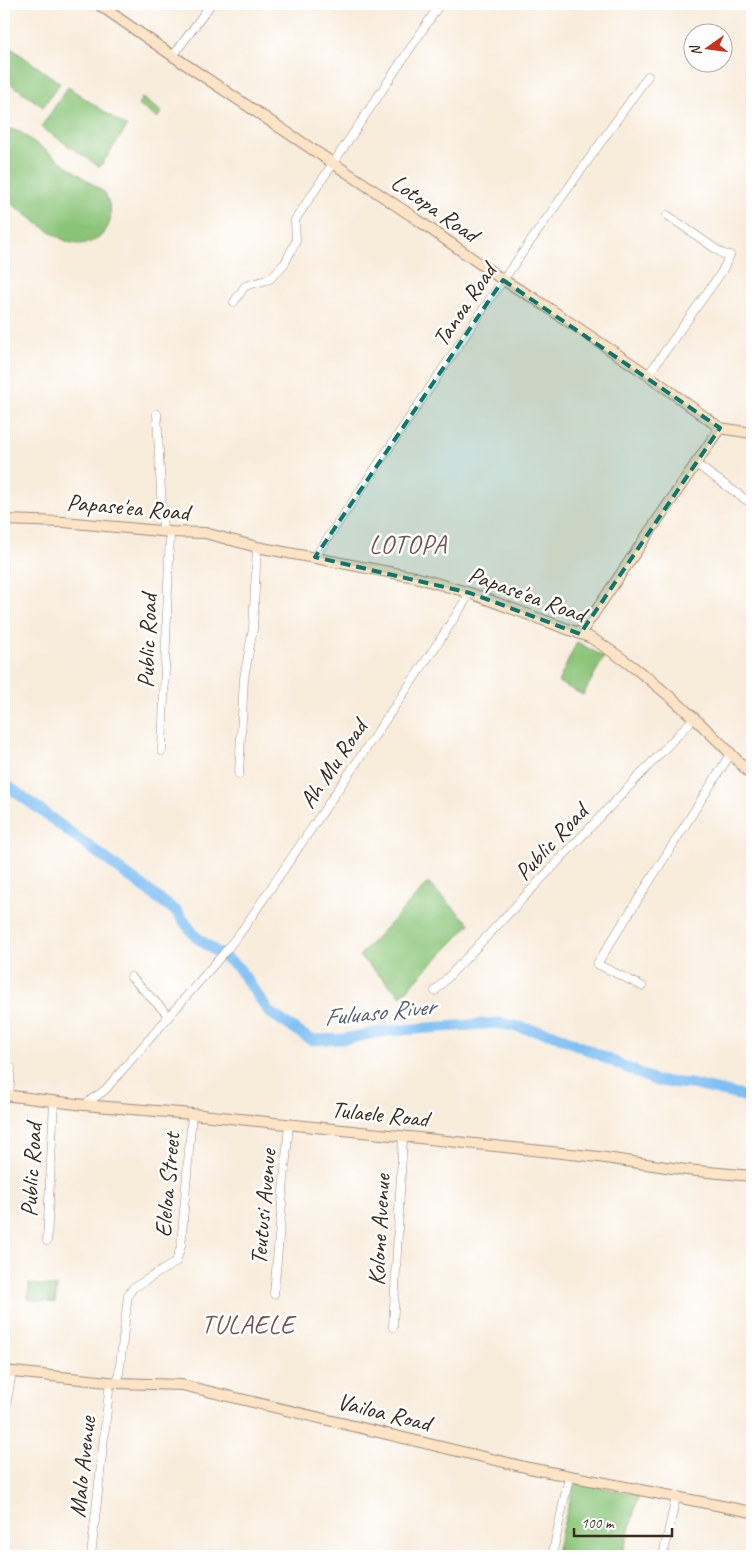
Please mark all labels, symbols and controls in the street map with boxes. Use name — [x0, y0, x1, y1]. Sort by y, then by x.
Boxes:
north arrow — [684, 22, 734, 72]
text: N — [686, 43, 705, 57]
street label: Lotopa Road — [385, 167, 487, 251]
street label: Tanoa Road — [425, 255, 505, 352]
street label: Papase'ea Road — [66, 487, 194, 528]
district label: LOTOPA — [369, 528, 448, 561]
street label: Papase'ea Road — [464, 559, 593, 630]
street label: Public Road — [130, 590, 164, 688]
street label: Ah Mu Road — [292, 711, 376, 814]
street label: Public Road — [508, 795, 596, 887]
water label: Fuluaso River — [322, 990, 441, 1034]
street label: Tulaele Road — [330, 1094, 434, 1134]
street label: Public Road — [14, 1119, 49, 1218]
street label: Eleloa Street — [148, 1130, 187, 1238]
street label: Teutusi Avenue — [243, 1146, 283, 1266]
street label: Kolone Avenue — [361, 1171, 397, 1286]
district label: TULAELE — [201, 1308, 297, 1341]
street label: Vailoa Road — [334, 1386, 437, 1439]
street label: Malo Avenue — [62, 1413, 102, 1519]
scale bar — [574, 1505, 671, 1537]
text: 100 m — [581, 1514, 615, 1533]

